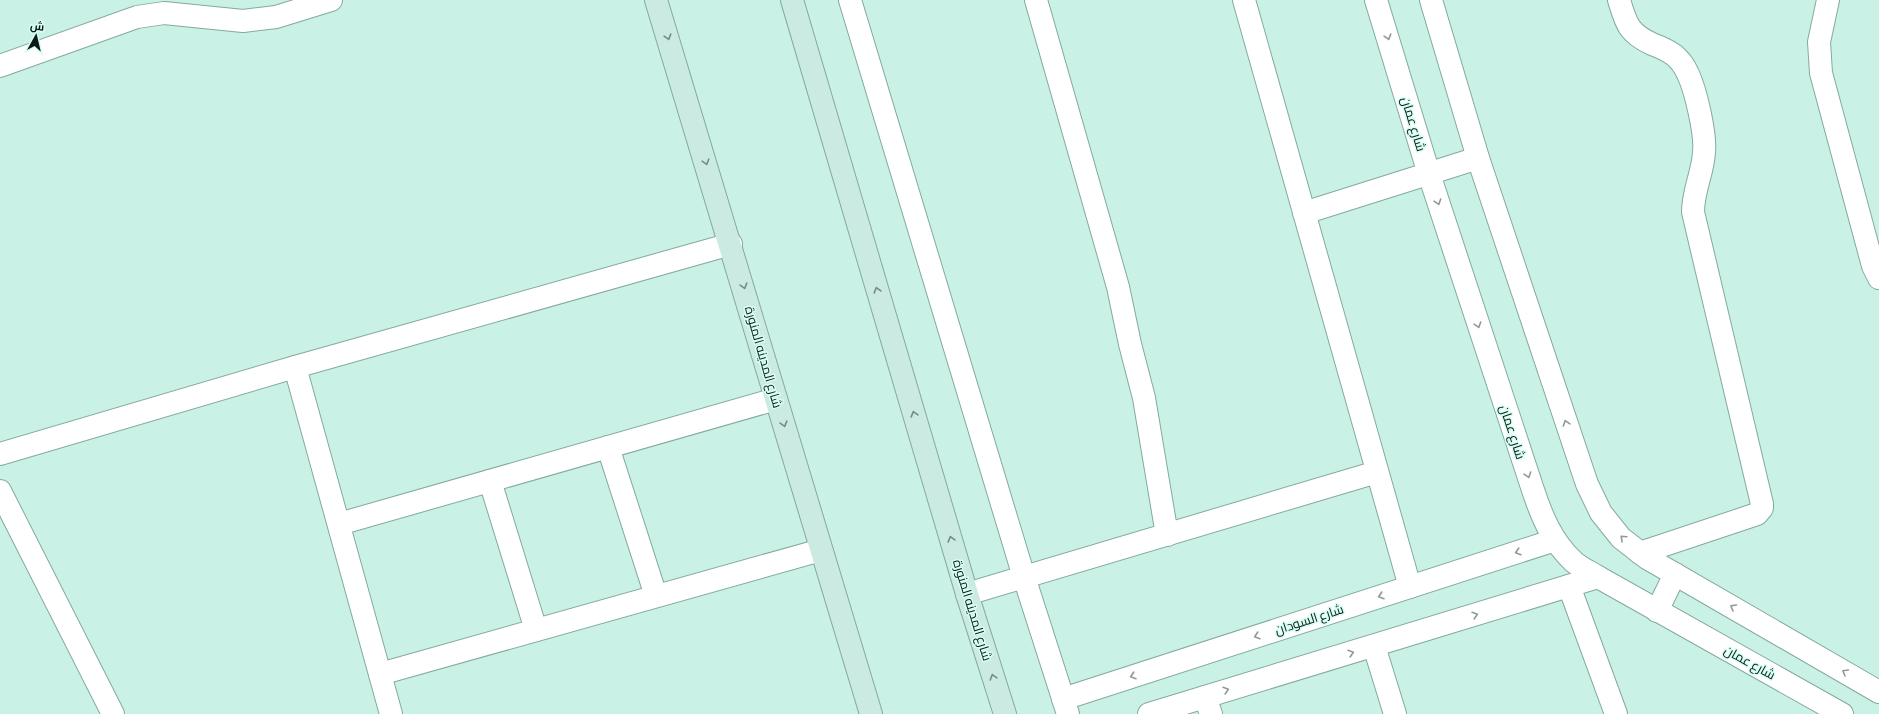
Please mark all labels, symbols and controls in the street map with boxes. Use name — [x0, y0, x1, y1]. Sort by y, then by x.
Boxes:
north arrow — [16, 16, 56, 56]
text: ش — [29, 19, 45, 34]
one-way arrow — [663, 34, 672, 41]
one-way arrow — [1383, 34, 1392, 41]
street label: شارع عمان — [1397, 95, 1429, 154]
one-way arrow — [701, 158, 710, 165]
one-way arrow — [1433, 198, 1442, 205]
one-way arrow — [739, 283, 747, 289]
one-way arrow — [874, 286, 882, 293]
street label: شارع المدينه المنورة — [741, 305, 785, 410]
one-way arrow — [1474, 322, 1482, 329]
street label: شارع عمان — [1496, 403, 1528, 462]
one-way arrow — [910, 411, 919, 418]
one-way arrow — [1562, 420, 1571, 427]
one-way arrow — [779, 421, 788, 428]
one-way arrow — [1523, 472, 1531, 479]
one-way arrow — [947, 536, 956, 543]
one-way arrow — [1620, 536, 1628, 543]
one-way arrow — [1514, 547, 1521, 556]
street label: شارع المدينه المنورة — [949, 558, 995, 663]
one-way arrow — [1377, 592, 1384, 600]
street label: شارع السودان — [1273, 601, 1346, 639]
one-way arrow — [1730, 605, 1737, 612]
one-way arrow — [1471, 611, 1478, 620]
one-way arrow — [1254, 631, 1261, 640]
street label: شارع عمان — [1721, 642, 1778, 683]
one-way arrow — [1347, 649, 1354, 658]
one-way arrow — [1842, 670, 1849, 677]
one-way arrow — [1130, 671, 1137, 680]
one-way arrow — [989, 673, 998, 680]
one-way arrow — [1222, 687, 1229, 695]

